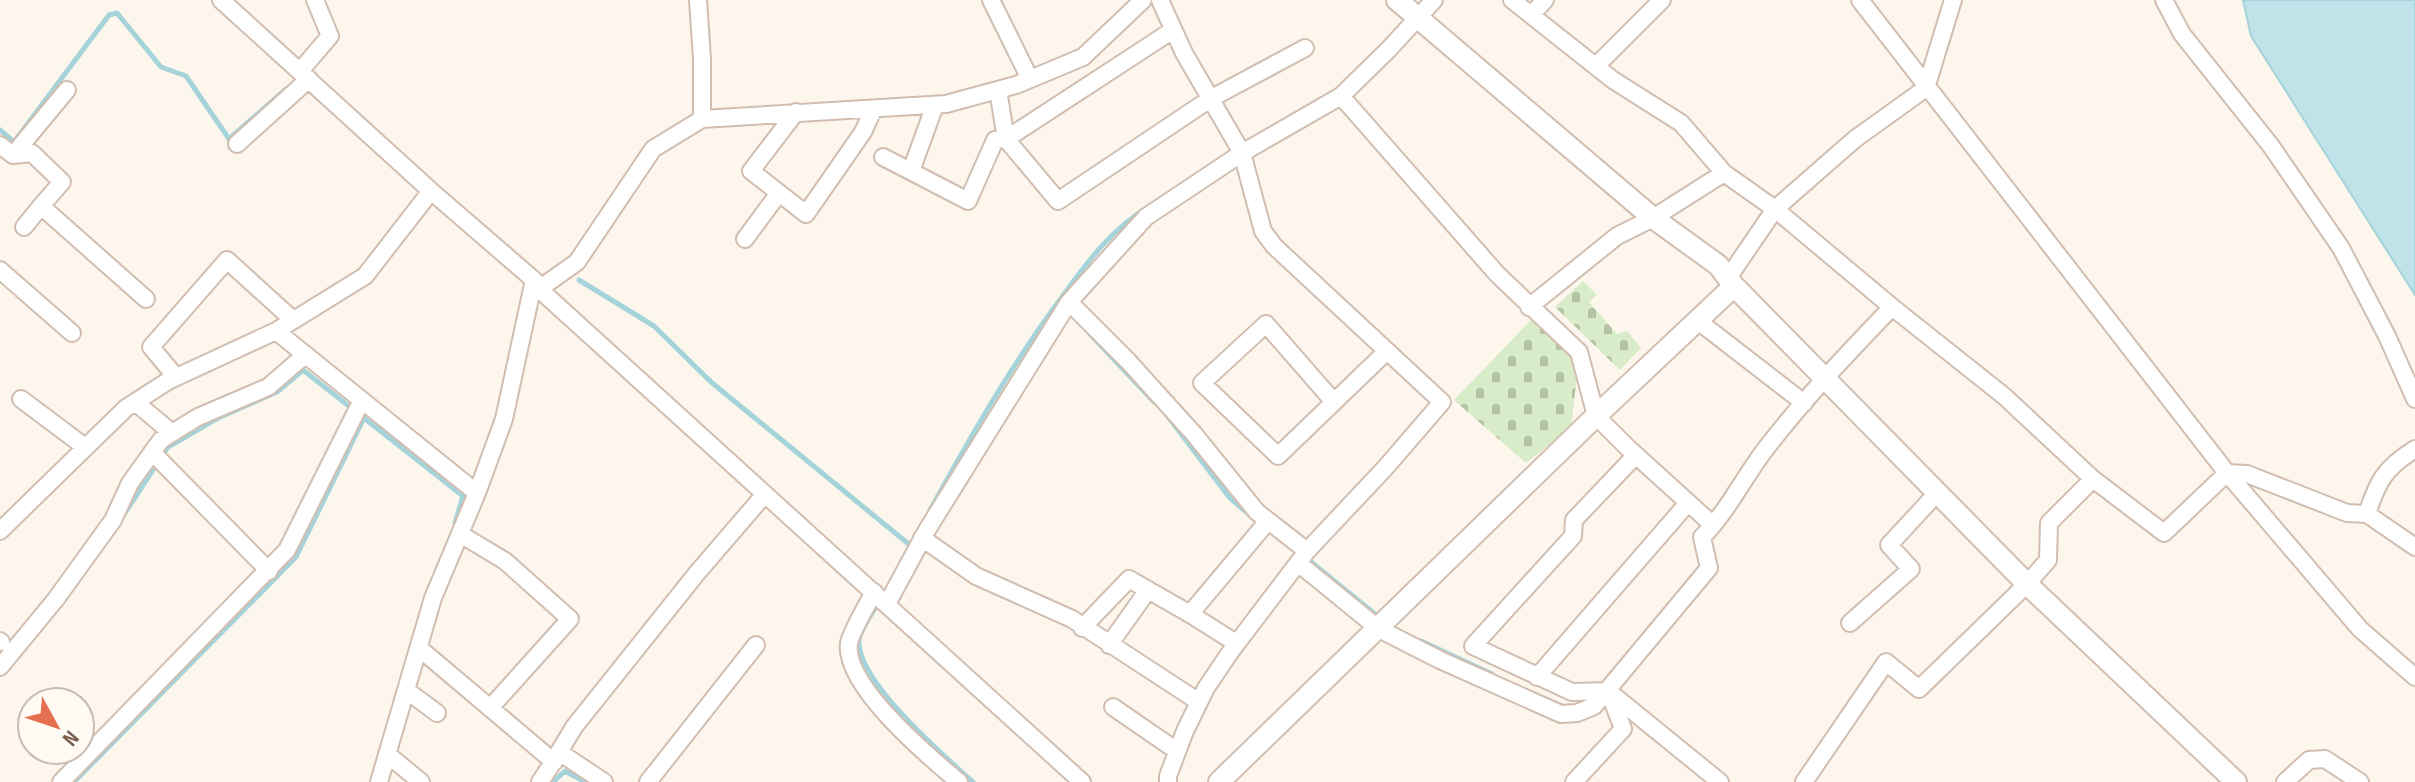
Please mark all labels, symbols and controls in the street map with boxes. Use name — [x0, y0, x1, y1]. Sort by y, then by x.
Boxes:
north arrow — [16, 686, 96, 766]
text: N — [56, 725, 84, 751]

